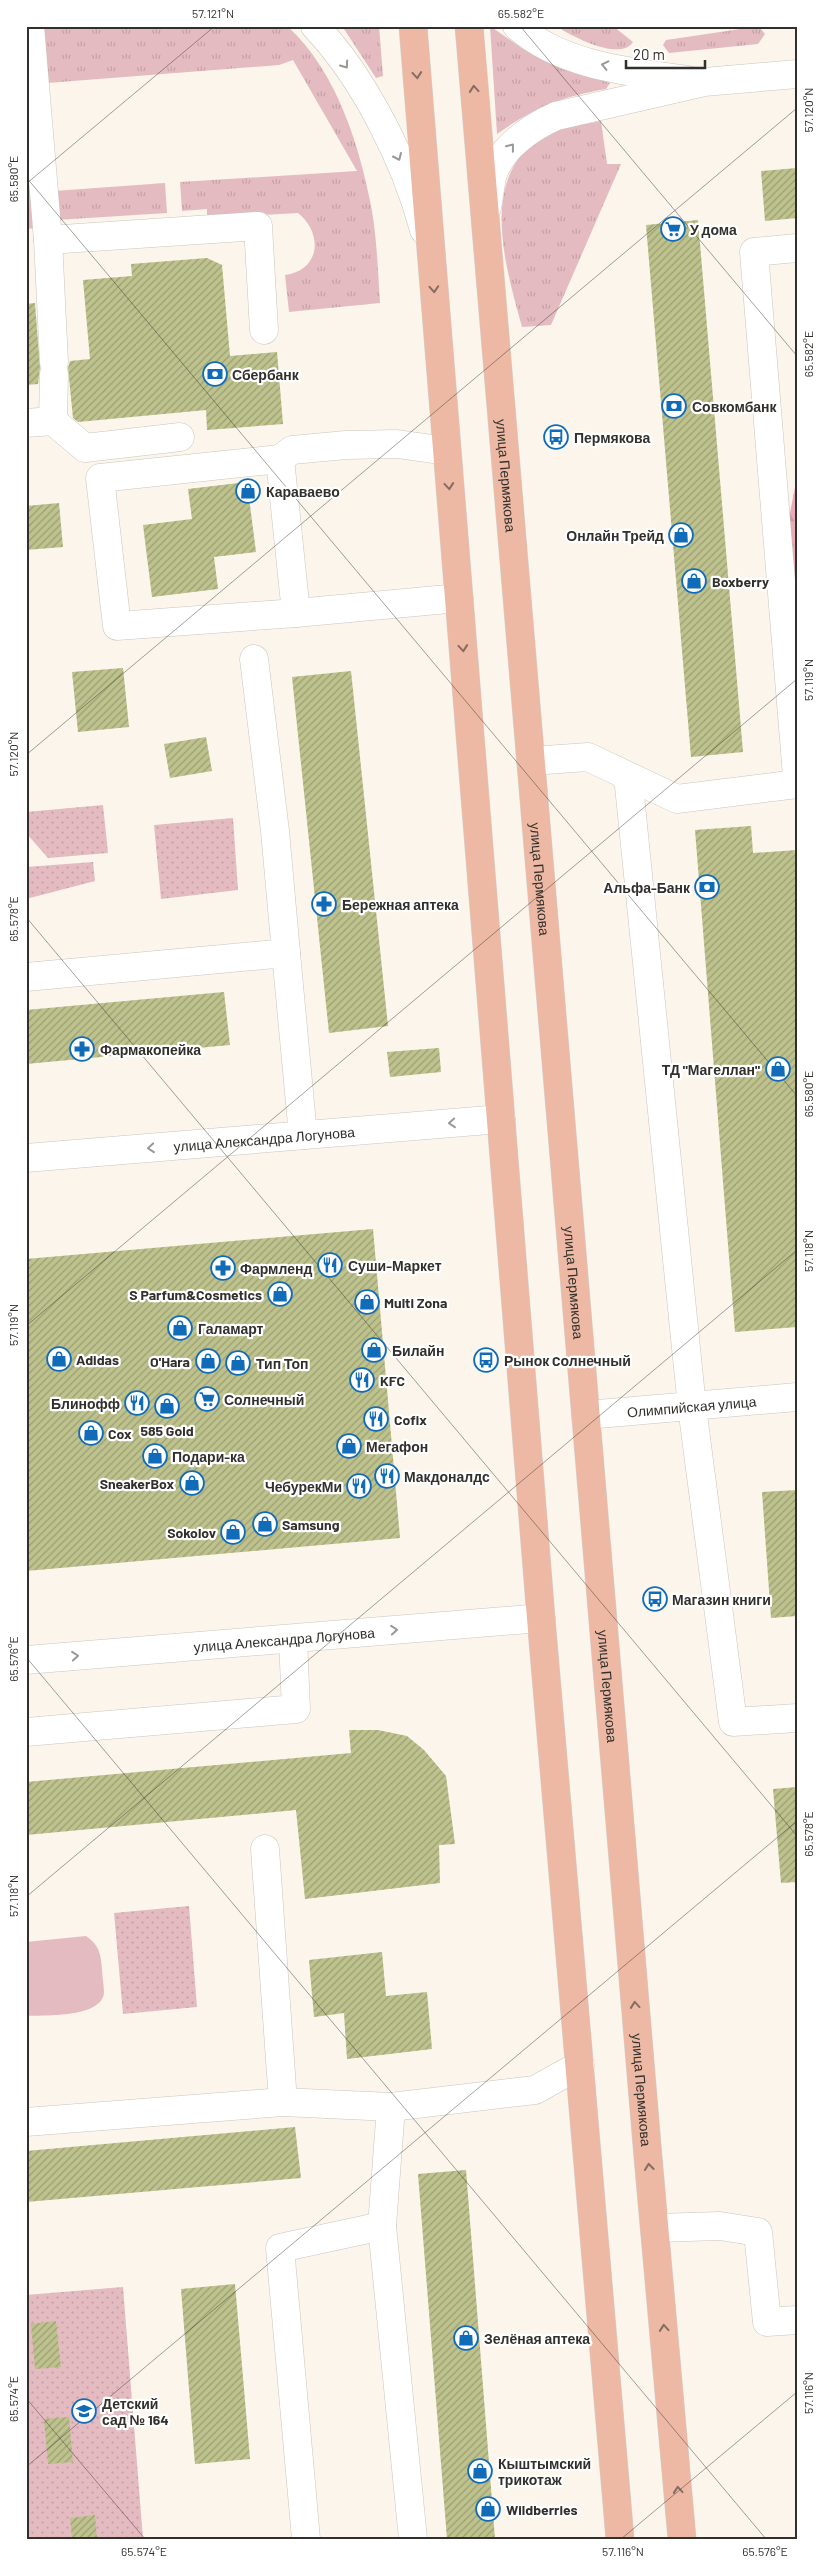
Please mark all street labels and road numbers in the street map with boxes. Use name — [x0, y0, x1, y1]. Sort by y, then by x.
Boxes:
street label: улица Пермякова — [494, 418, 520, 533]
street label: улица Пермякова — [527, 822, 554, 936]
street label: улица Александра Логунова — [173, 1123, 356, 1154]
street label: улица Пермякова — [561, 1225, 588, 1340]
street label: Олимпийская улица — [626, 1392, 757, 1420]
street label: улица Александра Логунова — [193, 1623, 376, 1655]
street label: улица Пермякова — [595, 1629, 622, 1744]
street label: улица Пермякова — [629, 2033, 656, 2147]

